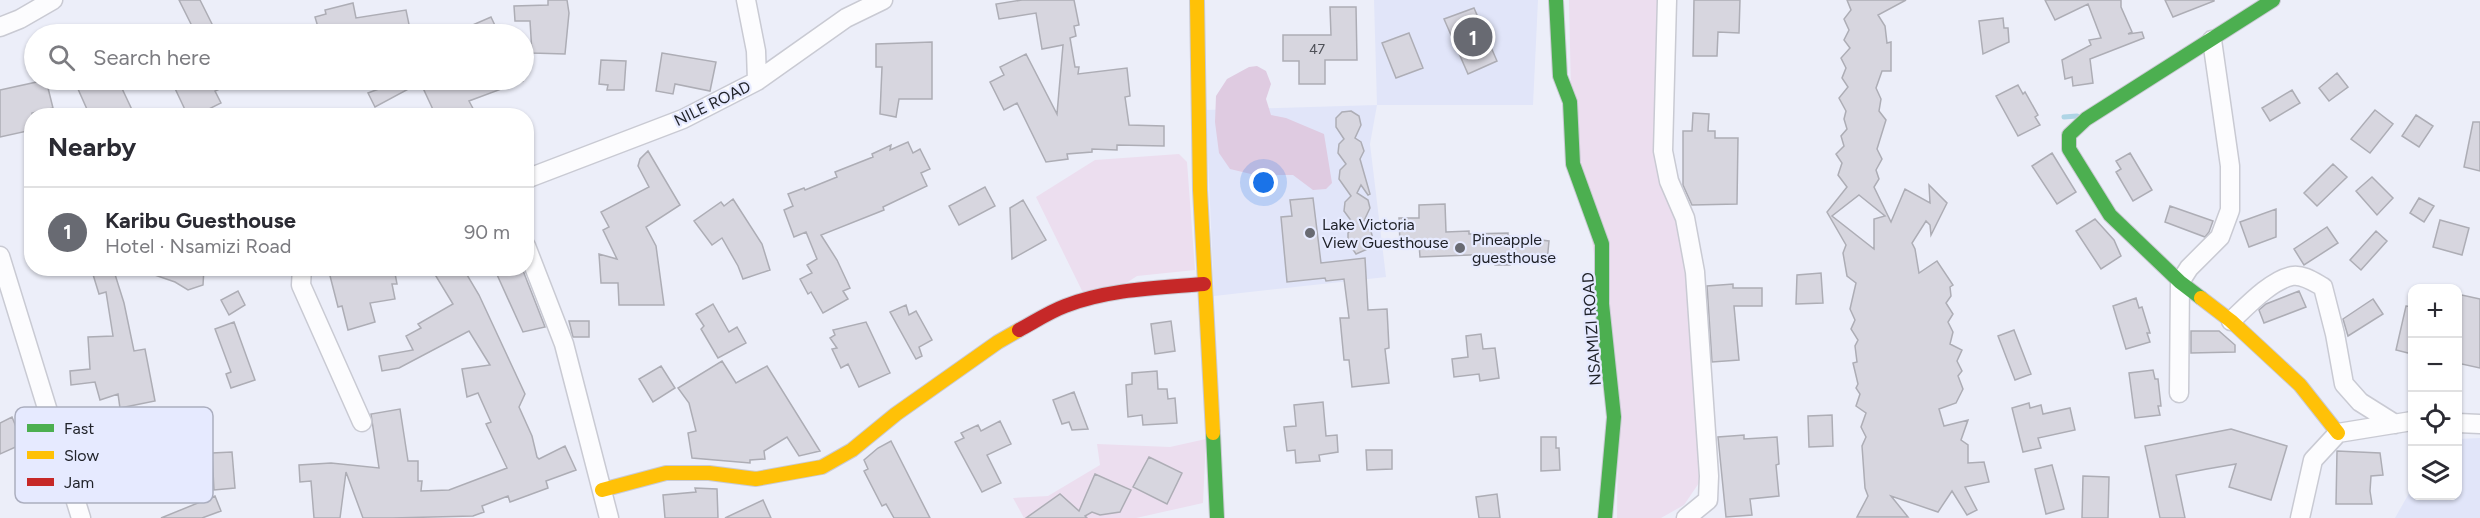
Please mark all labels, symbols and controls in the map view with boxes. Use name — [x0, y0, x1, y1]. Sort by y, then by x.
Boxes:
pin: 1 — [1454, 15, 1492, 60]
search box — [24, 24, 534, 90]
icon: search — [45, 41, 78, 74]
house number: 47 — [1309, 41, 1326, 58]
text: Search here — [93, 44, 211, 71]
street label: NILE ROAD — [671, 77, 754, 130]
text: Nearby — [48, 131, 136, 163]
your location — [1249, 168, 1278, 197]
text: Karibu Guesthouse — [105, 207, 296, 234]
place label: Lake Victoria View Guesthouse — [1322, 215, 1449, 252]
text: 1 — [63, 220, 72, 244]
text: 90 m — [464, 220, 510, 244]
marker: Lake Victoria View Guesthouse — [1303, 226, 1317, 240]
place label: Pineapple guesthouse — [1472, 230, 1556, 267]
text: Hotel · Nsamizi Road — [105, 234, 292, 258]
marker: Pineapple guesthouse — [1453, 241, 1467, 255]
street label: NSAMIZI ROAD — [1578, 272, 1605, 386]
map controls — [2408, 284, 2462, 500]
button: + — [2408, 284, 2462, 338]
button: − — [2408, 338, 2462, 392]
button: locate — [2408, 392, 2462, 446]
legend — [15, 407, 213, 503]
text: Fast — [64, 419, 94, 438]
text: Slow — [64, 446, 99, 465]
button: layers — [2408, 446, 2462, 500]
text: Jam — [64, 473, 94, 492]

